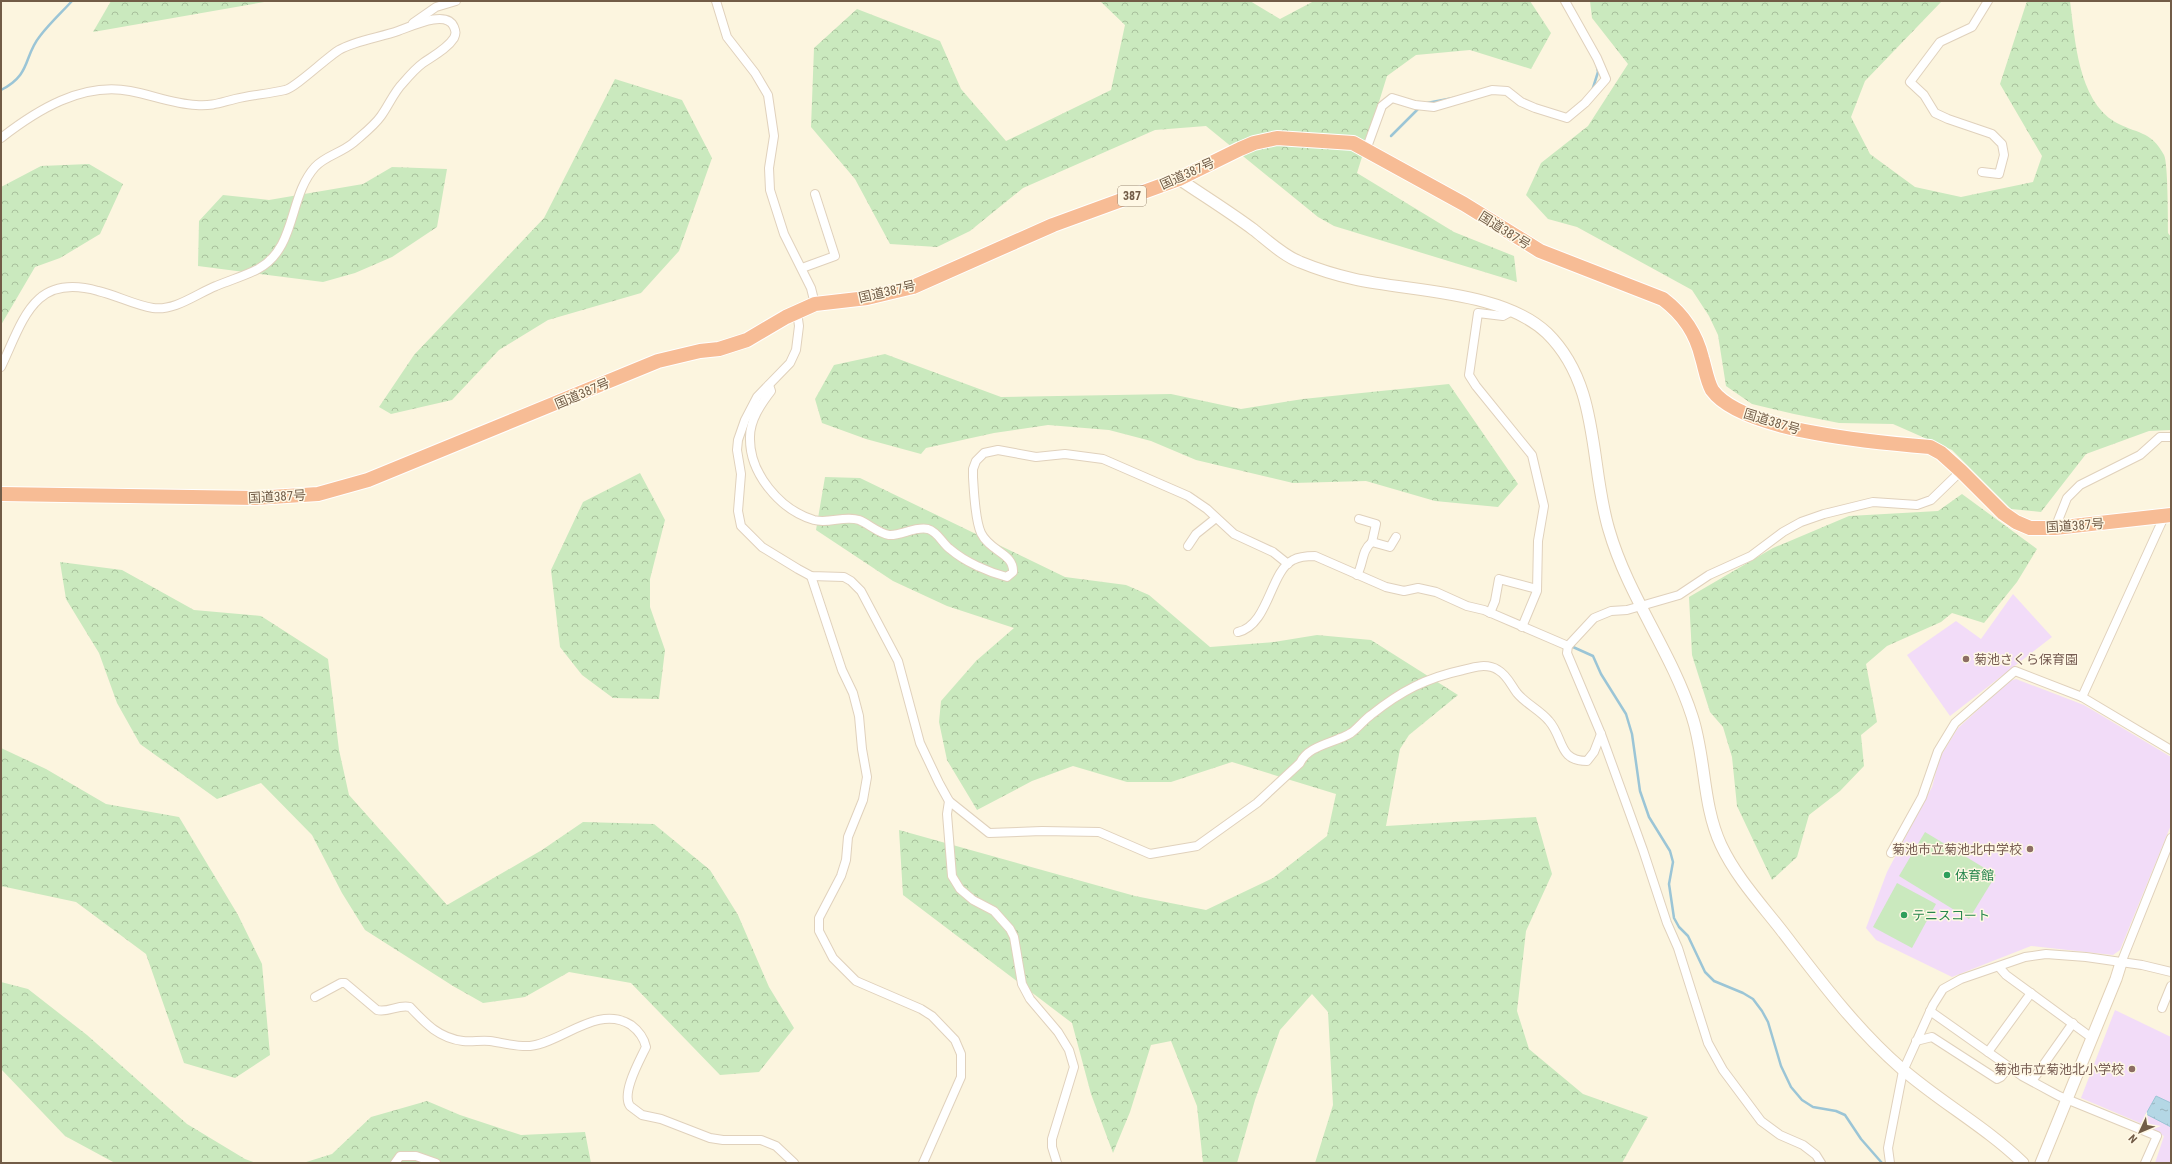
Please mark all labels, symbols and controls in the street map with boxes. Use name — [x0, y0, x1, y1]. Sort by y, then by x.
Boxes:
street label: 国道387号 — [1158, 155, 1217, 192]
road number: 387 — [1118, 186, 1146, 206]
street label: 国道387号 — [1476, 209, 1533, 252]
street label: 国道387号 — [857, 278, 917, 305]
street label: 国道387号 — [552, 375, 612, 412]
street label: 国道387号 — [1742, 406, 1802, 437]
street label: 国道387号 — [248, 487, 307, 506]
street label: 国道387号 — [2045, 516, 2105, 535]
place label: 菊池さくら保育園 — [1974, 652, 2078, 667]
marker: 菊池さくら保育園 — [1961, 654, 1971, 664]
place label: 菊池市立菊池北中学校 — [1892, 842, 2022, 857]
marker: 菊池市立菊池北中学校 — [2025, 844, 2035, 854]
place label: 体育館 — [1955, 868, 1994, 883]
marker: 体育館 — [1942, 870, 1952, 880]
place label: テニスコート — [1912, 908, 1990, 923]
marker: テニスコート — [1899, 910, 1909, 920]
place label: 菊池市立菊池北小学校 — [1994, 1062, 2124, 1077]
marker: 菊池市立菊池北小学校 — [2127, 1064, 2137, 1074]
north arrow — [2120, 1112, 2160, 1152]
text: N — [2126, 1131, 2140, 1146]

